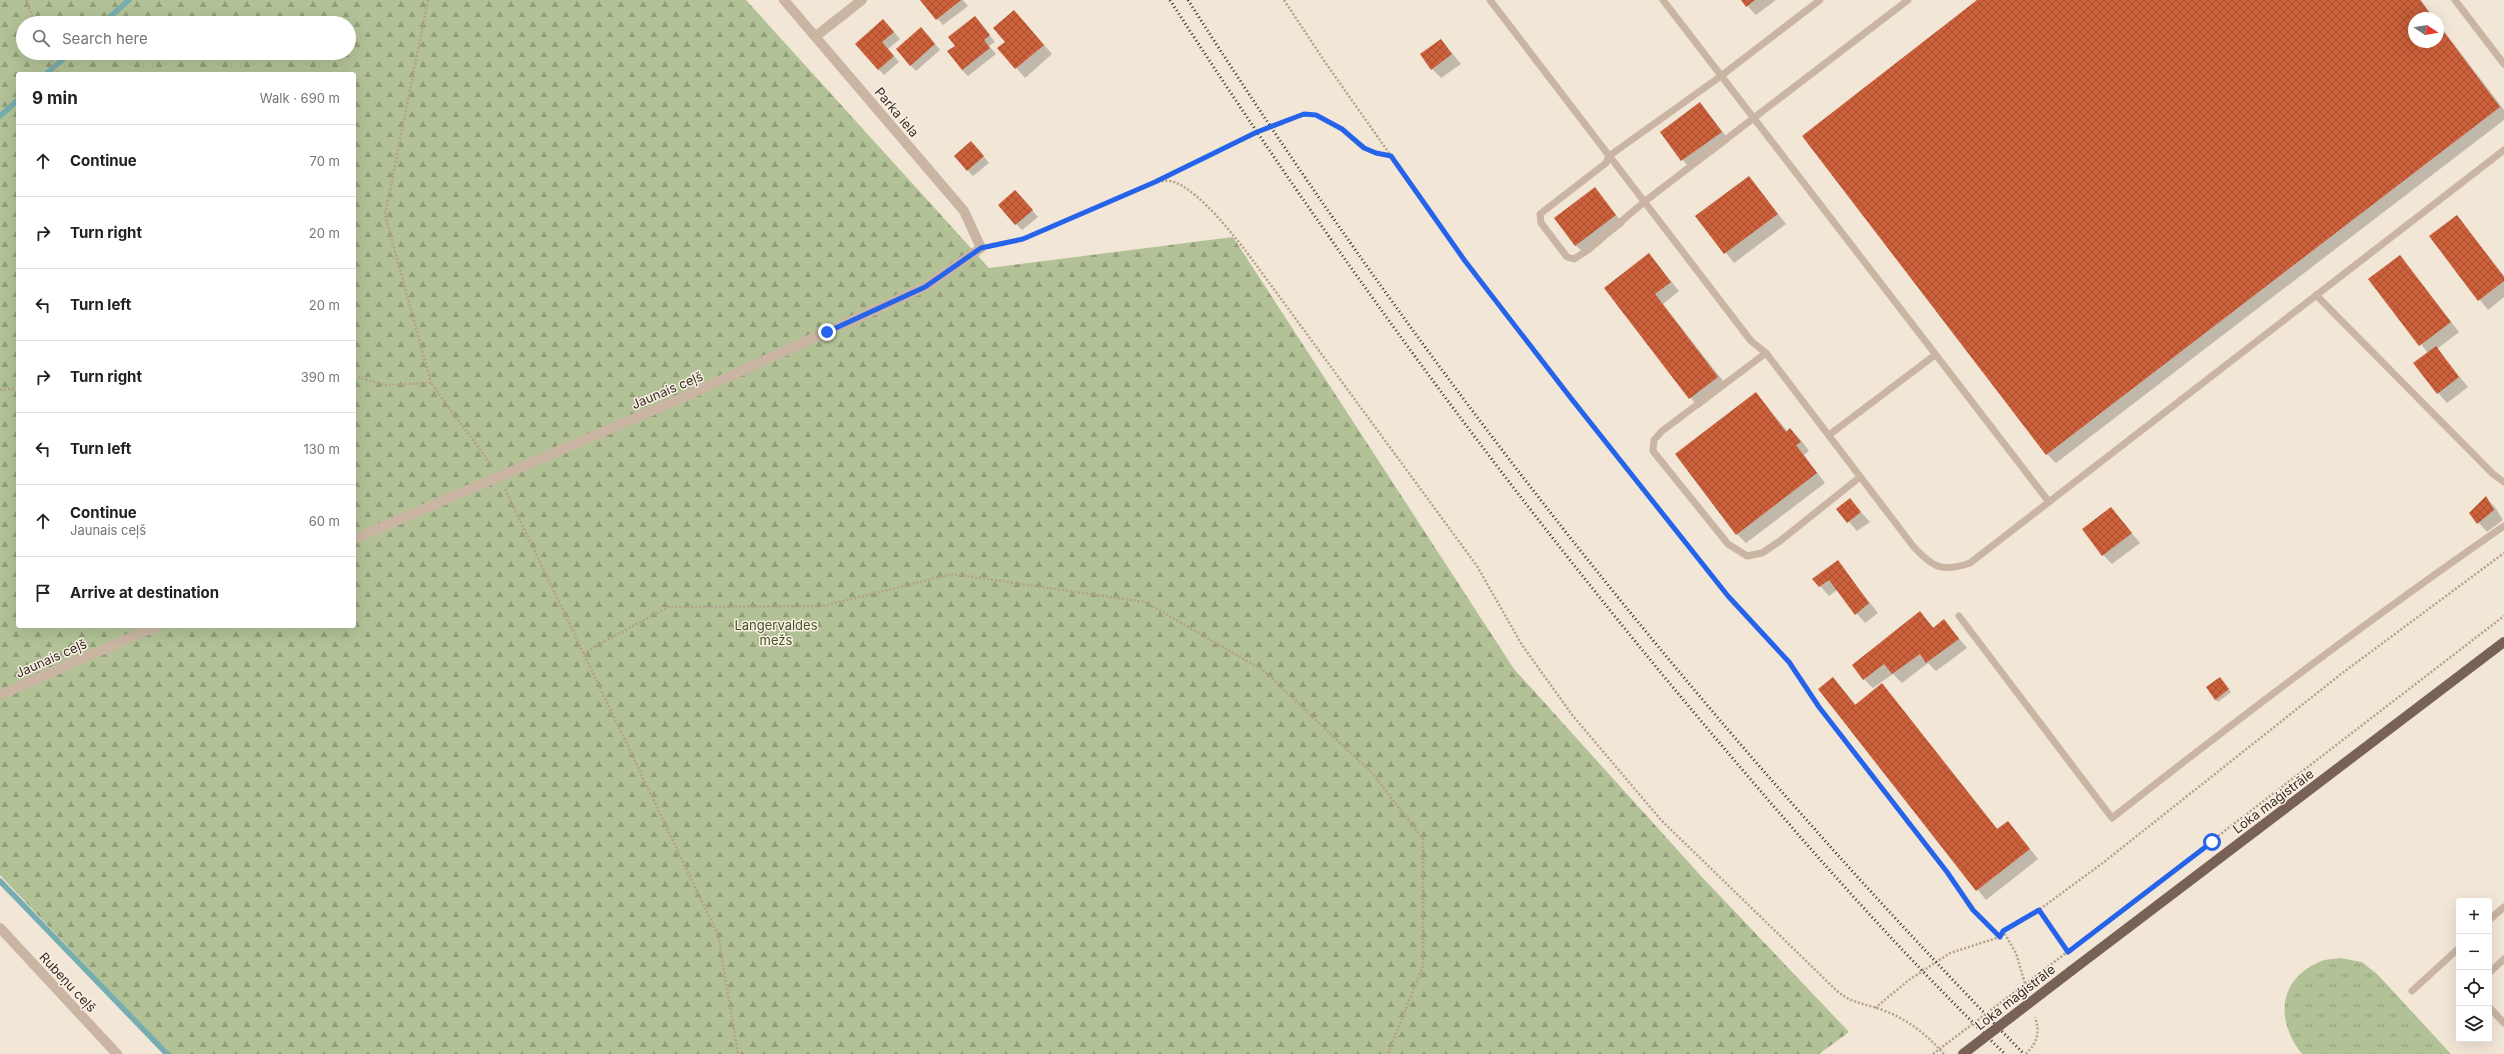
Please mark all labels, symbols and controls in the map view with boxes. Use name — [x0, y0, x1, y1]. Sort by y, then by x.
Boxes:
north arrow — [2408, 12, 2444, 48]
search box — [16, 16, 356, 60]
icon: search — [30, 27, 52, 49]
text: Search here — [62, 29, 148, 48]
street label: Parka iela — [872, 84, 922, 140]
text: 9 min — [32, 88, 78, 108]
text: Walk · 690 m — [260, 90, 340, 106]
icon: ahead — [32, 150, 54, 172]
text: Continue — [70, 151, 137, 170]
text: 70 m — [310, 153, 340, 169]
icon: right — [32, 222, 54, 244]
text: Turn right — [70, 223, 142, 242]
text: 20 m — [309, 225, 340, 241]
icon: left — [32, 294, 54, 316]
text: Turn left — [70, 295, 131, 314]
text: 20 m — [309, 297, 340, 313]
route end — [818, 323, 836, 341]
icon: right — [32, 366, 54, 388]
text: Turn right — [70, 367, 142, 386]
street label: Jaunais ceļš — [629, 368, 706, 413]
text: 390 m — [301, 369, 340, 385]
icon: left — [32, 438, 54, 460]
text: Turn left — [70, 439, 131, 458]
text: 130 m — [303, 441, 340, 457]
text: Continue — [70, 503, 137, 522]
icon: ahead — [32, 510, 54, 532]
text: 60 m — [309, 513, 340, 529]
text: Jaunais ceļš — [70, 522, 146, 538]
icon: arrive — [32, 582, 54, 604]
text: Arrive at destination — [70, 583, 219, 602]
park label: Langervaldes mežs — [734, 617, 818, 648]
street label: Jaunais ceļš — [13, 635, 90, 682]
street label: Loka maģistrāle — [2229, 765, 2317, 837]
route start — [2203, 833, 2221, 851]
map controls — [2456, 898, 2492, 1042]
button: + — [2456, 898, 2492, 934]
button: − — [2456, 934, 2492, 970]
street label: Rubeņu ceļš — [36, 949, 100, 1016]
street label: Loka maģistrāle — [1972, 961, 2058, 1033]
button: locate — [2456, 970, 2492, 1006]
button: layers — [2456, 1006, 2492, 1042]

